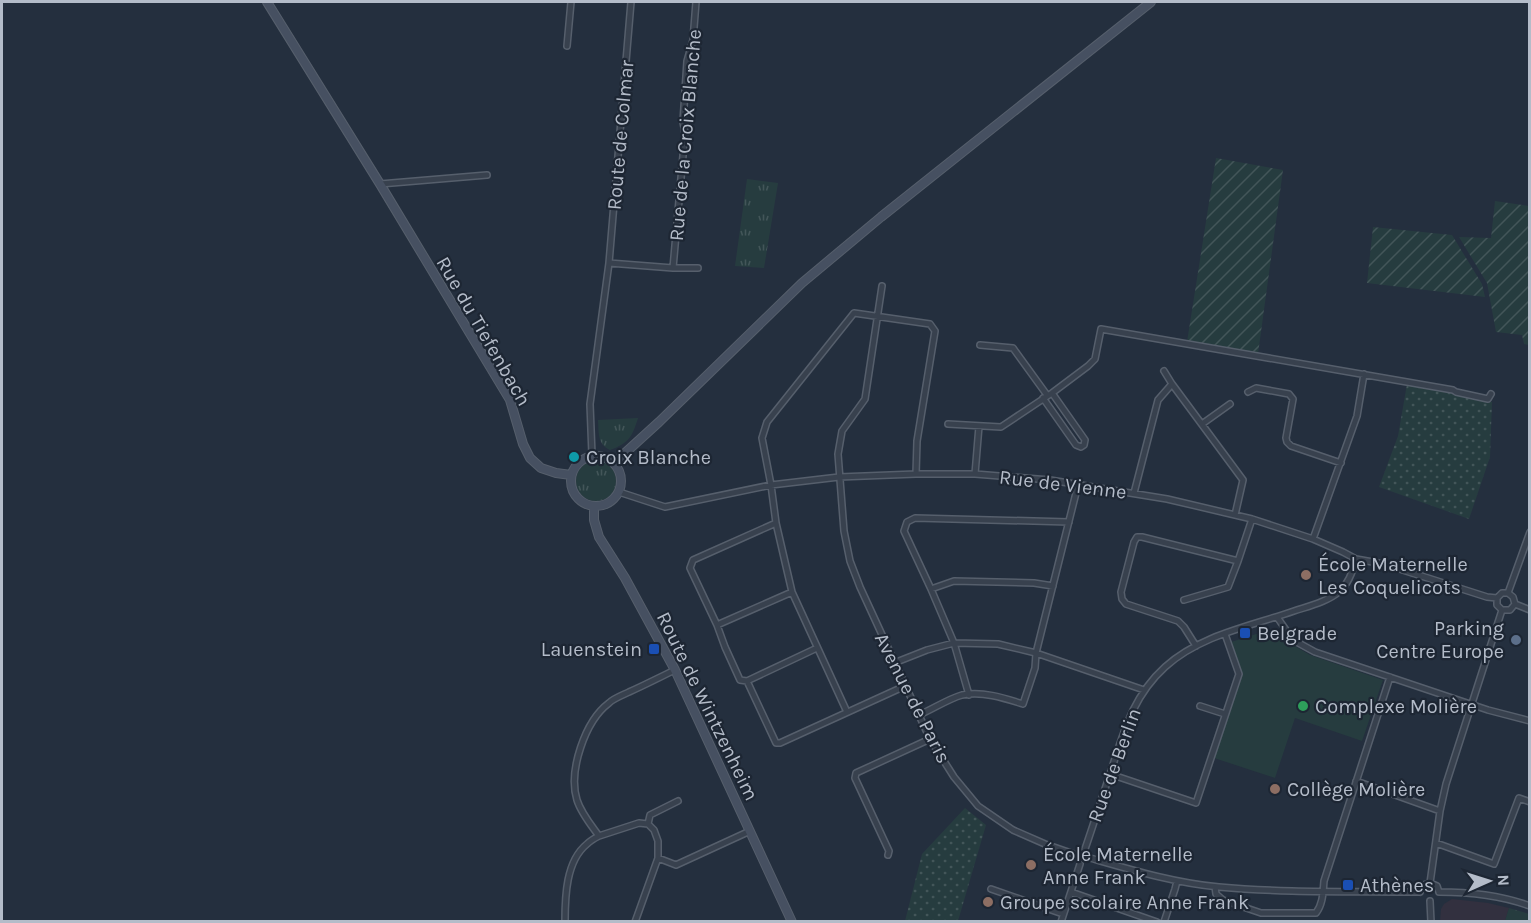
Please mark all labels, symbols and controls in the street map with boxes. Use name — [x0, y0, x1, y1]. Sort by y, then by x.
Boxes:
street label: Rue de la Croix Blanche — [665, 28, 706, 242]
street label: Route de Colmar — [602, 58, 639, 211]
street label: Rue du Tiefenbach — [431, 252, 536, 410]
place label: Croix Blanche — [586, 446, 711, 469]
marker: Croix Blanche — [567, 450, 581, 464]
street label: Rue de Vienne — [998, 465, 1128, 504]
place label: École Maternelle Les Coquelicots — [1318, 552, 1468, 599]
marker: École Maternelle Les Coquelicots — [1299, 568, 1313, 582]
street label: Route de Wintzenheim — [652, 608, 763, 804]
place label: Parking Centre Europe — [1376, 617, 1504, 663]
place label: Belgrade — [1257, 622, 1337, 645]
marker: Belgrade — [1238, 626, 1252, 640]
street label: Avenue de Paris — [870, 629, 955, 767]
marker: Parking Centre Europe — [1509, 633, 1523, 647]
place label: Lauenstein — [541, 638, 642, 661]
marker: Lauenstein — [647, 642, 661, 656]
place label: Complexe Molière — [1315, 695, 1477, 718]
marker: Complexe Molière — [1296, 699, 1310, 713]
street label: Rue de Berlin — [1083, 705, 1146, 825]
place label: Collège Molière — [1287, 778, 1425, 801]
marker: Collège Molière — [1268, 782, 1282, 796]
place label: École Maternelle Anne Frank — [1043, 842, 1193, 889]
north arrow — [1459, 851, 1519, 911]
marker: École Maternelle Anne Frank — [1024, 858, 1038, 872]
place label: Athènes — [1360, 874, 1434, 897]
text: N — [1494, 874, 1513, 886]
marker: Athènes — [1341, 878, 1355, 892]
place label: Groupe scolaire Anne Frank — [1000, 891, 1249, 914]
marker: Groupe scolaire Anne Frank — [981, 895, 995, 909]

